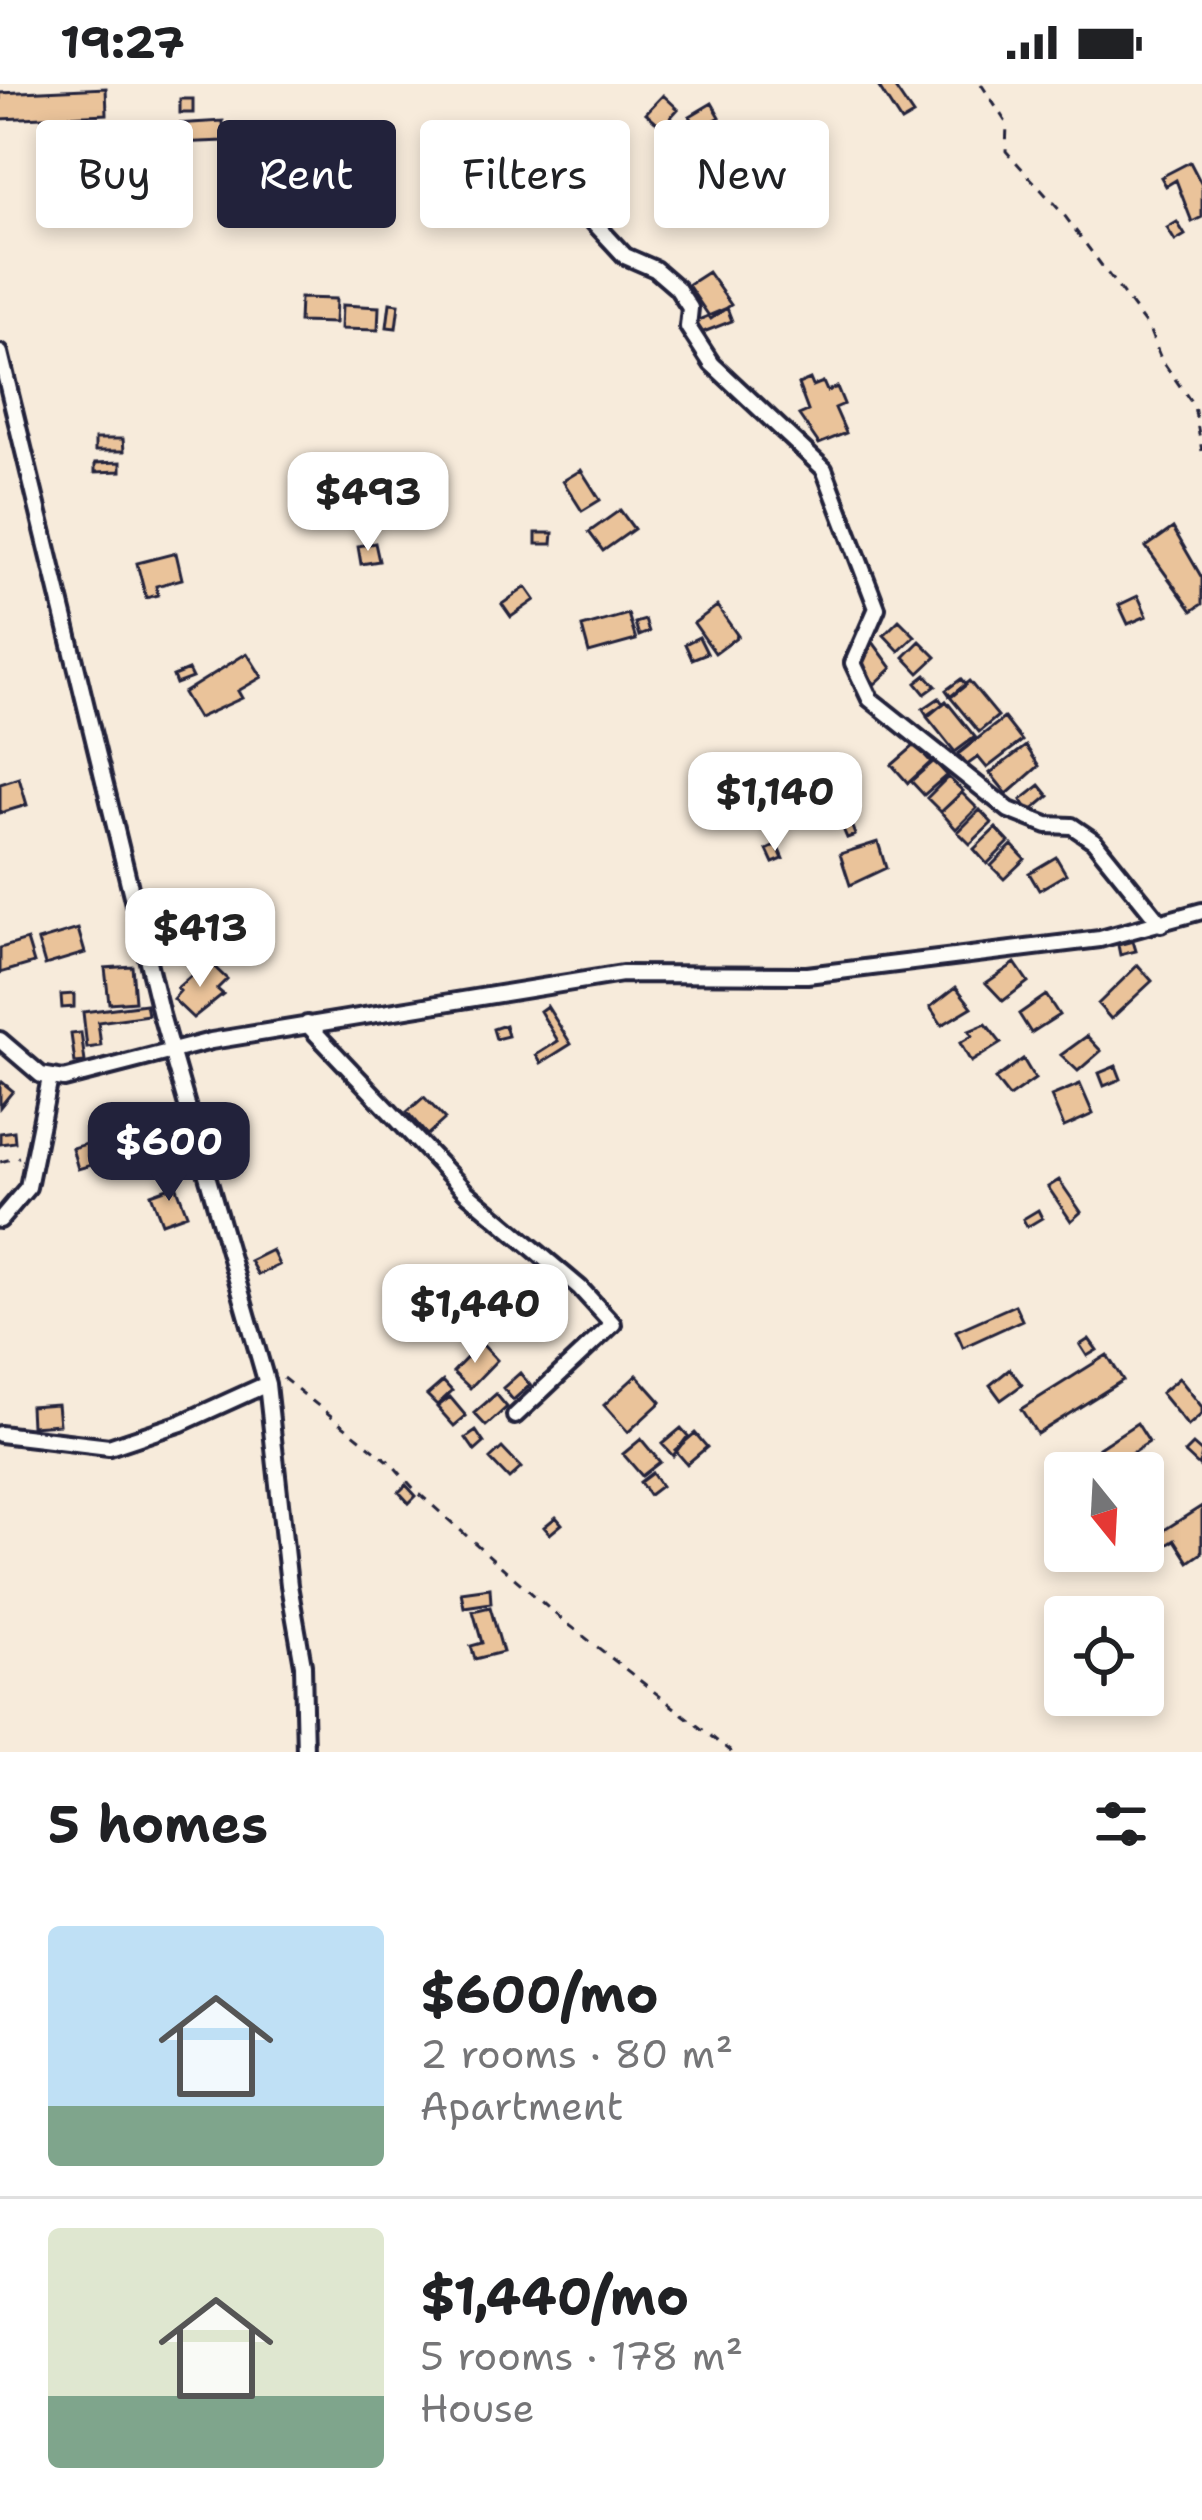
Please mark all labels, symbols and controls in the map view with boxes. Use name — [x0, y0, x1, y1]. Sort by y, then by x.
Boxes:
text: 19:27 — [60, 12, 185, 72]
chip: Buy — [36, 120, 193, 228]
chip: Rent — [217, 120, 396, 228]
chip: Filters — [420, 120, 630, 228]
chip: New — [654, 120, 829, 228]
pin: $493 — [297, 452, 439, 554]
text: $493 — [315, 465, 421, 517]
pin: $1,140 — [677, 752, 873, 854]
text: $1,140 — [715, 765, 835, 817]
pin: $413 — [129, 888, 271, 990]
text: $413 — [152, 901, 248, 953]
pin: $600 — [98, 1102, 240, 1204]
text: $600 — [115, 1115, 223, 1167]
pin: $1,440 — [377, 1264, 573, 1366]
text: $1,440 — [409, 1277, 541, 1329]
north arrow — [1044, 1452, 1164, 1572]
map controls — [1044, 1452, 1164, 1716]
button: locate — [1044, 1596, 1164, 1716]
text: 5 homes — [48, 1790, 268, 1858]
icon: filters — [1088, 1791, 1154, 1857]
text: $600/mo — [420, 1960, 659, 2028]
icon: home — [144, 1974, 288, 2118]
text: 2 rooms · 80 m² — [420, 2028, 733, 2080]
text: Apartment — [420, 2080, 623, 2132]
text: $1,440/mo — [420, 2262, 689, 2330]
icon: home — [144, 2276, 288, 2420]
text: 5 rooms · 178 m² — [420, 2330, 743, 2382]
text: House — [420, 2382, 535, 2434]

